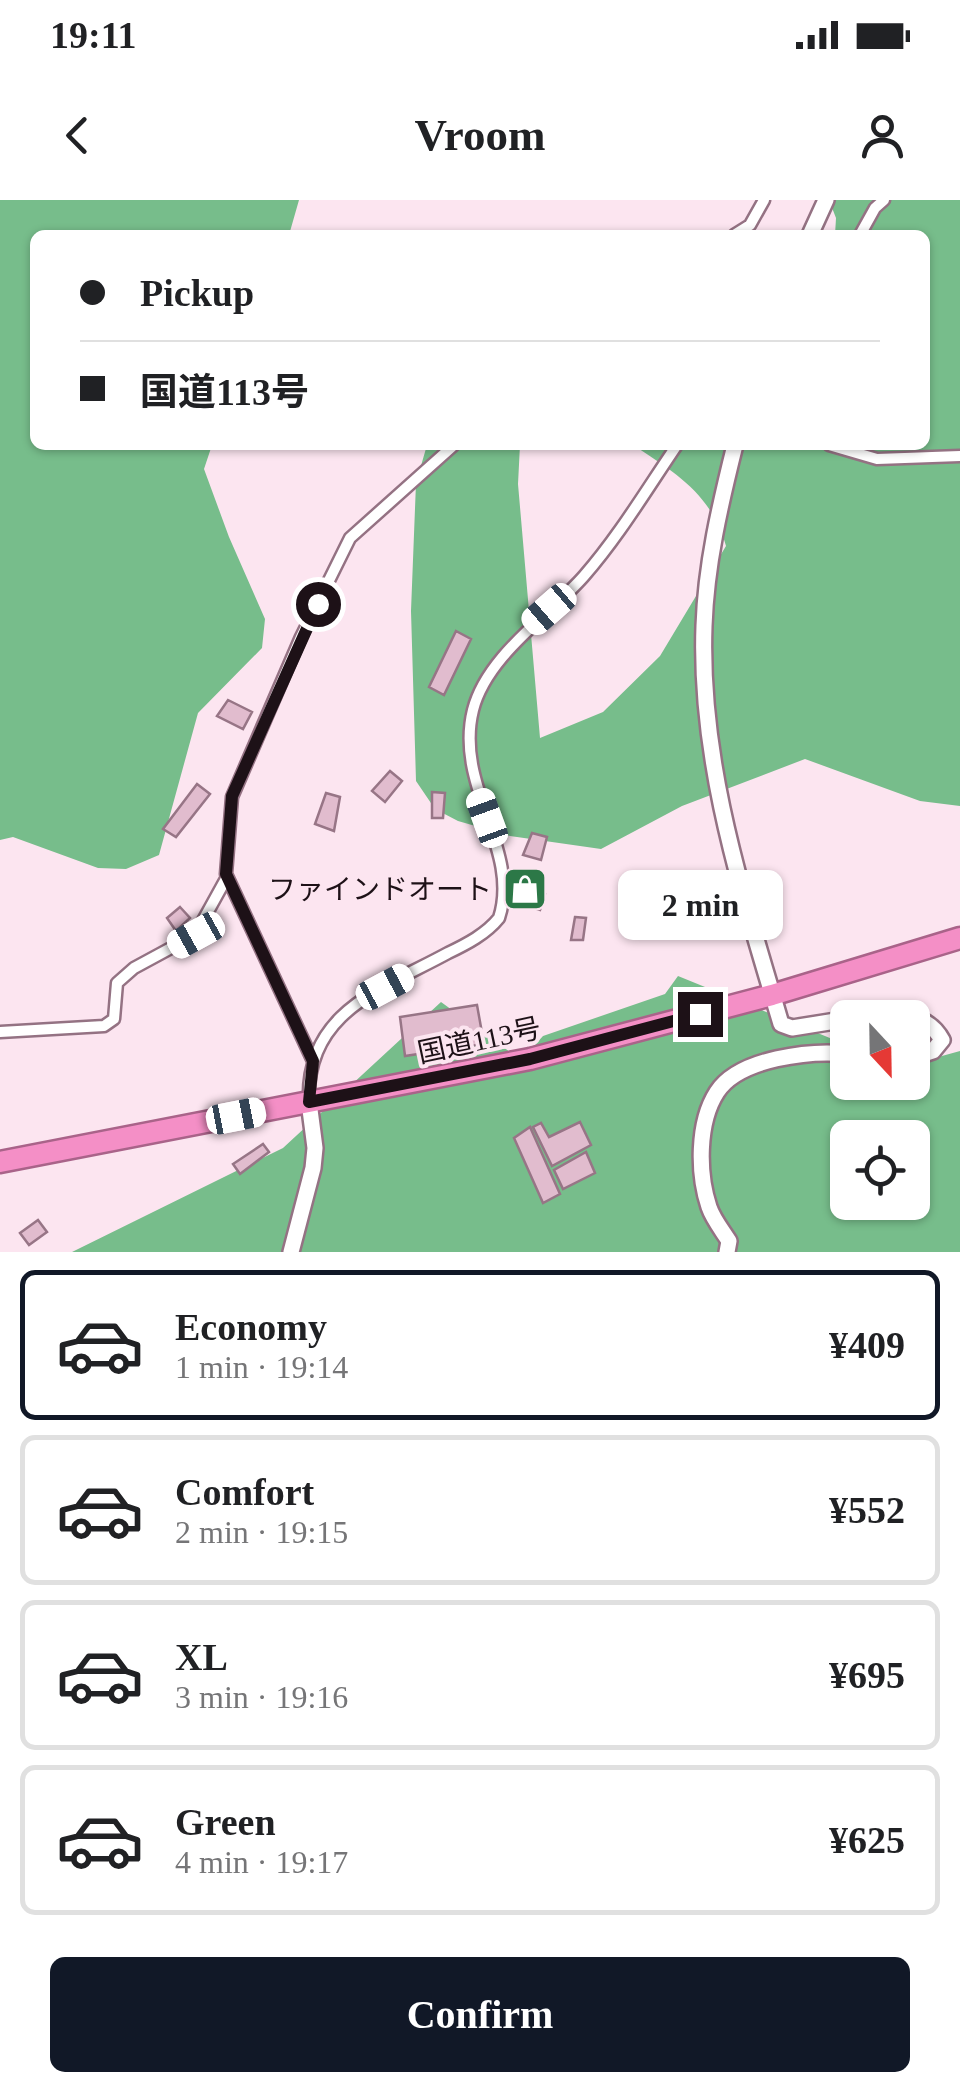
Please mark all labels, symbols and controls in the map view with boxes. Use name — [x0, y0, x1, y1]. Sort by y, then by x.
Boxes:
text: 19:11 — [50, 14, 137, 56]
icon: back — [50, 108, 105, 163]
icon: person — [855, 108, 910, 163]
text: Vroom — [415, 110, 545, 160]
text: Pickup — [140, 272, 254, 314]
text: 国道113号 — [140, 371, 309, 413]
car — [517, 578, 581, 640]
route start — [296, 582, 341, 627]
car — [463, 785, 511, 851]
shop icon: ファインドオート — [502, 866, 548, 912]
callout: 2 min — [618, 869, 782, 939]
place label: ファインドオート — [268, 874, 492, 905]
text: 2 min — [662, 887, 739, 923]
car — [162, 907, 230, 963]
car — [351, 960, 419, 1014]
route end — [678, 992, 723, 1037]
north arrow — [830, 1000, 930, 1100]
map controls — [830, 1000, 930, 1220]
street label: 国道113号 — [415, 1012, 543, 1069]
car — [204, 1096, 268, 1136]
button: locate — [830, 1120, 930, 1220]
icon: car — [55, 1300, 145, 1390]
text: Economy — [175, 1306, 327, 1348]
text: ¥409 — [829, 1324, 905, 1366]
text: 1 min · 19:14 — [175, 1349, 348, 1385]
icon: car — [55, 1465, 145, 1555]
text: Comfort — [175, 1471, 314, 1513]
text: ¥552 — [829, 1489, 905, 1531]
text: 2 min · 19:15 — [175, 1514, 348, 1550]
icon: car — [55, 1630, 145, 1720]
text: XL — [175, 1636, 228, 1678]
text: ¥695 — [829, 1654, 905, 1696]
text: 3 min · 19:16 — [175, 1679, 348, 1715]
icon: car — [55, 1795, 145, 1885]
text: Green — [175, 1801, 276, 1843]
text: ¥625 — [829, 1819, 905, 1861]
text: 4 min · 19:17 — [175, 1844, 348, 1880]
button: Confirm — [50, 1957, 910, 2072]

